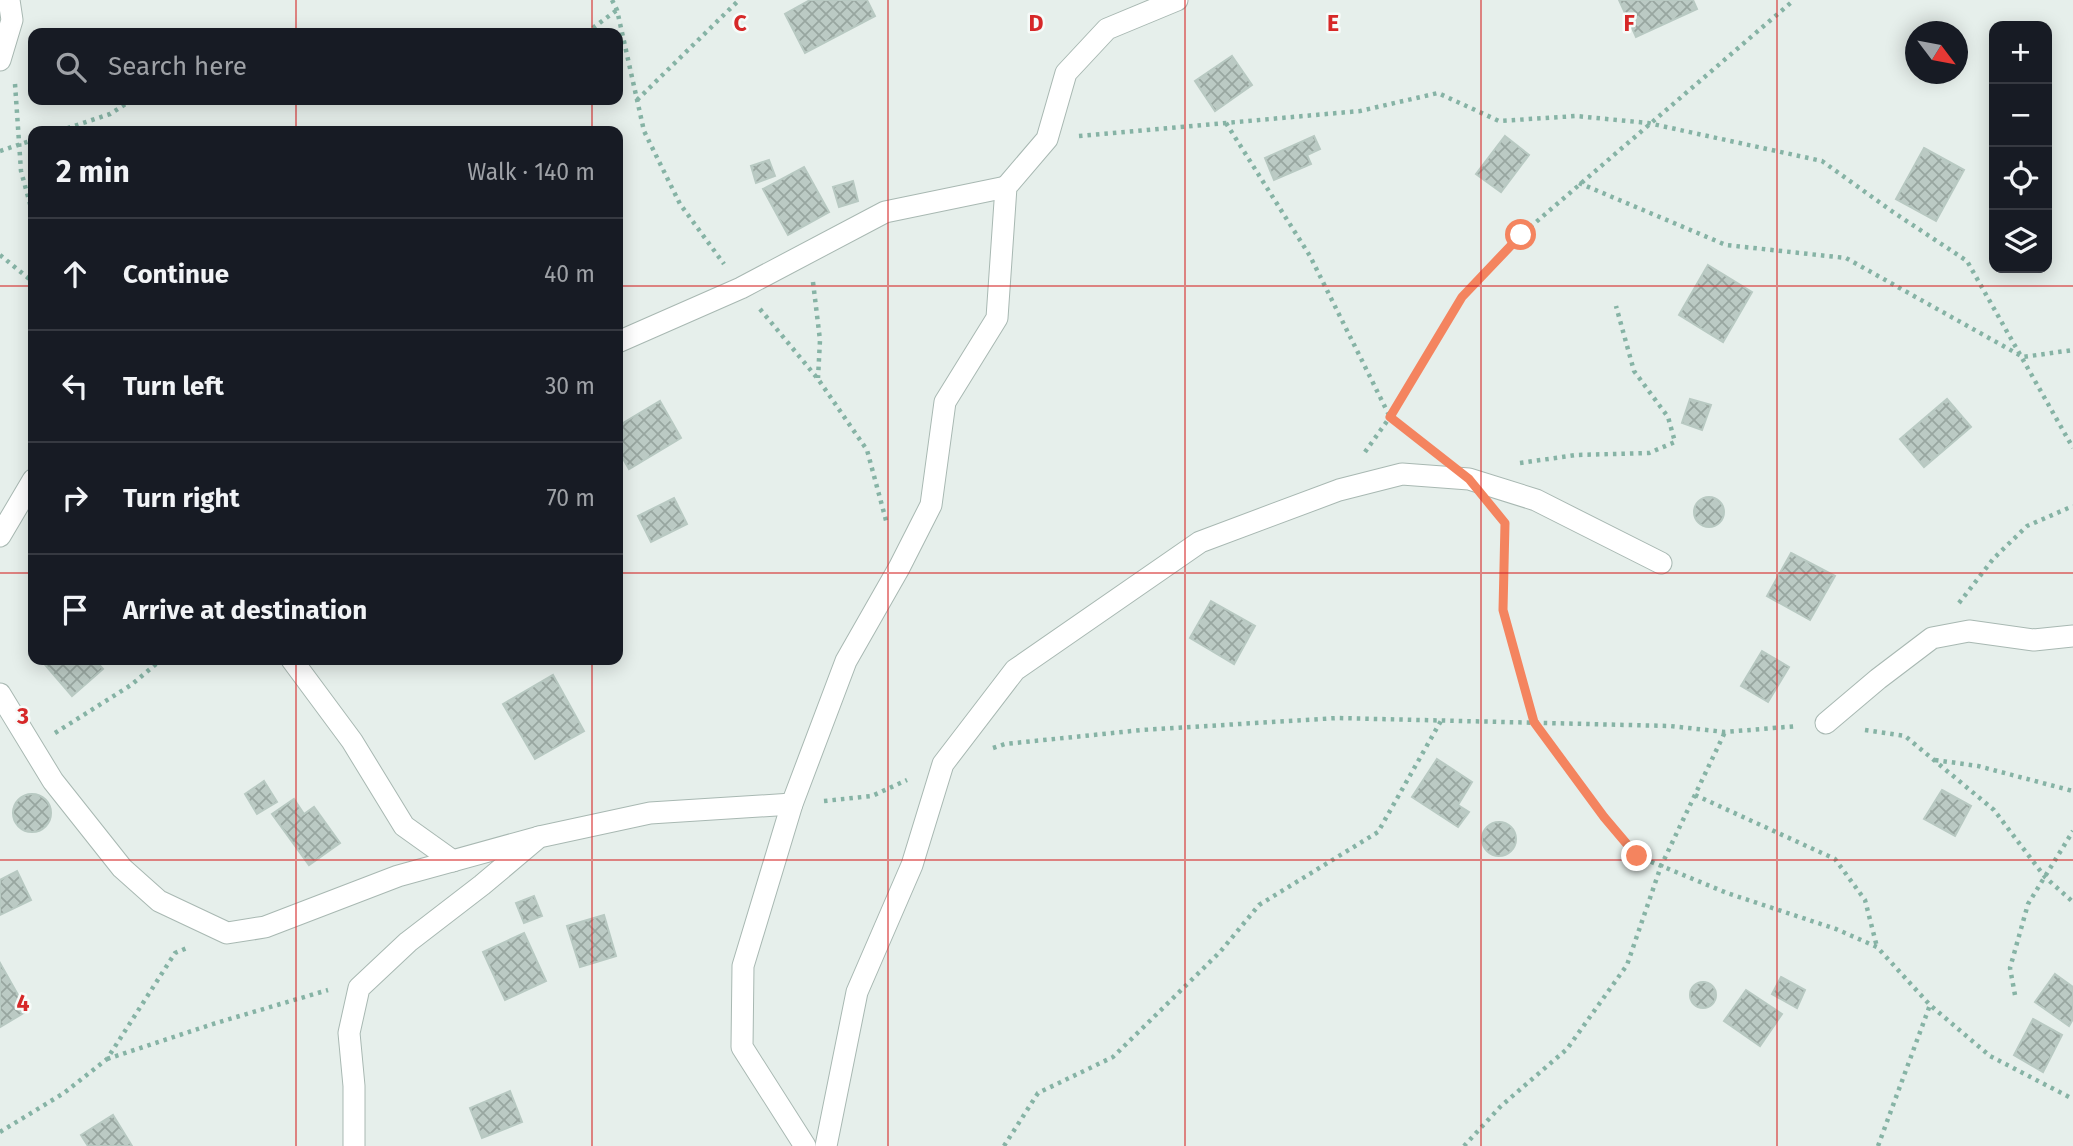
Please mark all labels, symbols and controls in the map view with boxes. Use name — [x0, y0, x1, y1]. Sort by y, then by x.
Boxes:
text: C — [733, 9, 747, 37]
text: D — [1029, 9, 1044, 37]
text: E — [1327, 9, 1339, 37]
text: F — [1623, 9, 1635, 37]
north arrow — [1905, 21, 1968, 84]
map controls — [1989, 21, 2052, 273]
button: + — [1989, 21, 2052, 84]
search box — [28, 28, 623, 105]
icon: search — [52, 48, 90, 86]
text: Search here — [108, 51, 247, 82]
button: − — [1989, 84, 2052, 147]
button: locate — [1989, 147, 2052, 210]
text: 2 min — [56, 154, 130, 190]
text: Walk · 140 m — [467, 158, 595, 186]
button: layers — [1989, 210, 2052, 273]
route start — [1505, 219, 1536, 250]
icon: ahead — [56, 255, 94, 293]
text: Continue — [123, 259, 229, 290]
text: 40 m — [544, 260, 595, 288]
icon: left — [56, 367, 94, 405]
text: Turn left — [123, 371, 224, 402]
text: 30 m — [545, 372, 595, 400]
icon: right — [56, 479, 94, 517]
text: Turn right — [123, 483, 240, 514]
text: 70 m — [546, 484, 595, 512]
icon: arrive — [56, 591, 94, 629]
text: Arrive at destination — [123, 595, 367, 626]
text: 3 — [16, 702, 29, 730]
route end — [1621, 840, 1652, 871]
text: 4 — [17, 989, 30, 1017]

